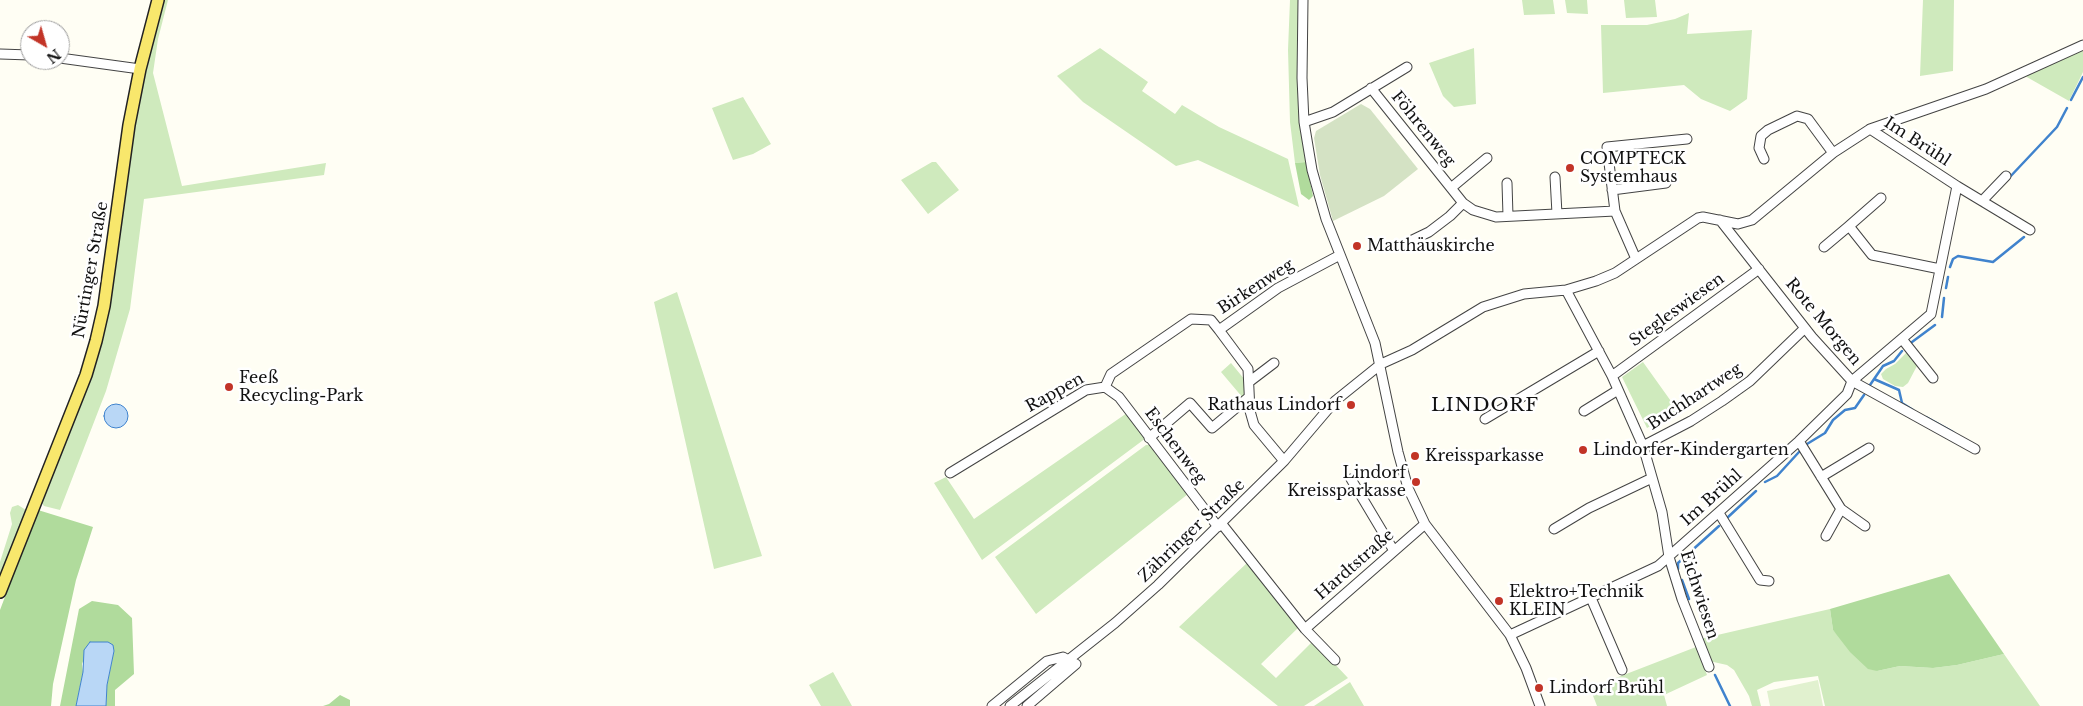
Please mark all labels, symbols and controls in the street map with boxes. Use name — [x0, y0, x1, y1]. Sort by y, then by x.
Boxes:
north arrow — [20, 20, 70, 70]
text: N — [43, 45, 64, 67]
street label: Föhrenweg — [1387, 88, 1459, 170]
street label: Im Brühl — [1880, 113, 1954, 171]
place label: COMPTECK Systemhaus — [1580, 149, 1686, 187]
marker: COMPTECK Systemhaus — [1564, 162, 1576, 174]
street label: Nürtinger Straße — [70, 200, 112, 340]
place label: Matthäuskirche — [1367, 236, 1495, 256]
marker: Matthäuskirche — [1351, 240, 1363, 252]
street label: Birkenweg — [1214, 255, 1298, 319]
street label: Stegleswiesen — [1626, 269, 1728, 351]
street label: Rote Morgen — [1781, 275, 1865, 369]
street label: Buchhartweg — [1644, 359, 1746, 435]
place label: Feeß Recycling-Park — [239, 368, 363, 406]
street label: Rappen — [1023, 369, 1087, 417]
marker: Feeß Recycling-Park — [223, 381, 235, 393]
place label: Rathaus Lindorf — [1207, 395, 1341, 415]
district label: LINDORF — [1430, 395, 1540, 417]
marker: Rathaus Lindorf — [1345, 399, 1357, 411]
street label: Eschenweg — [1140, 404, 1210, 488]
place label: Lindorfer-Kindergarten — [1593, 440, 1789, 460]
marker: Lindorfer-Kindergarten — [1577, 444, 1589, 456]
place label: Kreissparkasse — [1425, 446, 1544, 466]
marker: Kreissparkasse — [1409, 450, 1421, 462]
place label: Lindorf Kreissparkasse — [1287, 463, 1406, 501]
street label: Im Brühl — [1678, 466, 1746, 530]
street label: Zähringer Straße — [1135, 475, 1249, 587]
marker: Lindorf Kreissparkasse — [1410, 476, 1422, 488]
street label: Hardtstraße — [1312, 526, 1398, 604]
street label: Eichwiesen — [1676, 548, 1722, 642]
place label: Elektro+Technik KLEIN — [1509, 582, 1644, 620]
marker: Elektro+Technik KLEIN — [1493, 595, 1505, 607]
place label: Lindorf Brühl — [1549, 678, 1664, 698]
marker: Lindorf Brühl — [1533, 682, 1545, 694]

